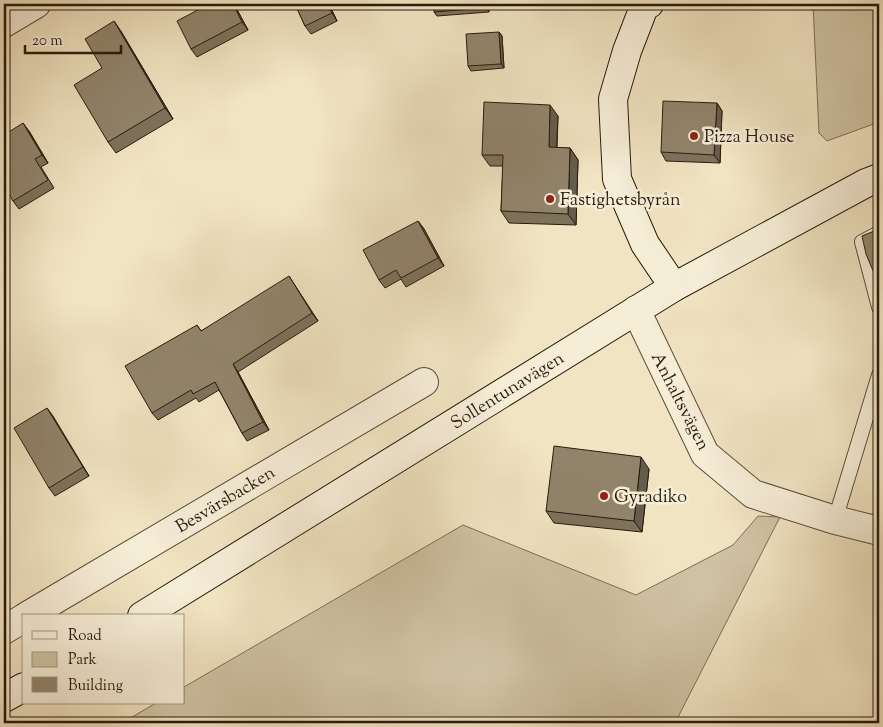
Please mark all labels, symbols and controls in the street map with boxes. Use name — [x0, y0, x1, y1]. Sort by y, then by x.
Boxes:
scale bar — [25, 22, 121, 54]
text: 20 m — [32, 31, 63, 52]
place label: Pizza House — [704, 125, 795, 151]
marker: Pizza House — [688, 130, 700, 142]
place label: Fastighetsbyrån — [560, 188, 681, 214]
marker: Fastighetsbyrån — [544, 193, 556, 205]
street label: Sollentunavägen — [446, 346, 570, 437]
street label: Anhaltsvägen — [643, 348, 715, 456]
street label: Besvärsbacken — [171, 460, 281, 541]
place label: Gyradiko — [614, 485, 687, 511]
marker: Gyradiko — [598, 490, 610, 502]
legend — [22, 614, 185, 704]
text: Road — [68, 626, 102, 647]
text: Park — [68, 650, 97, 671]
text: Building — [68, 676, 123, 697]

